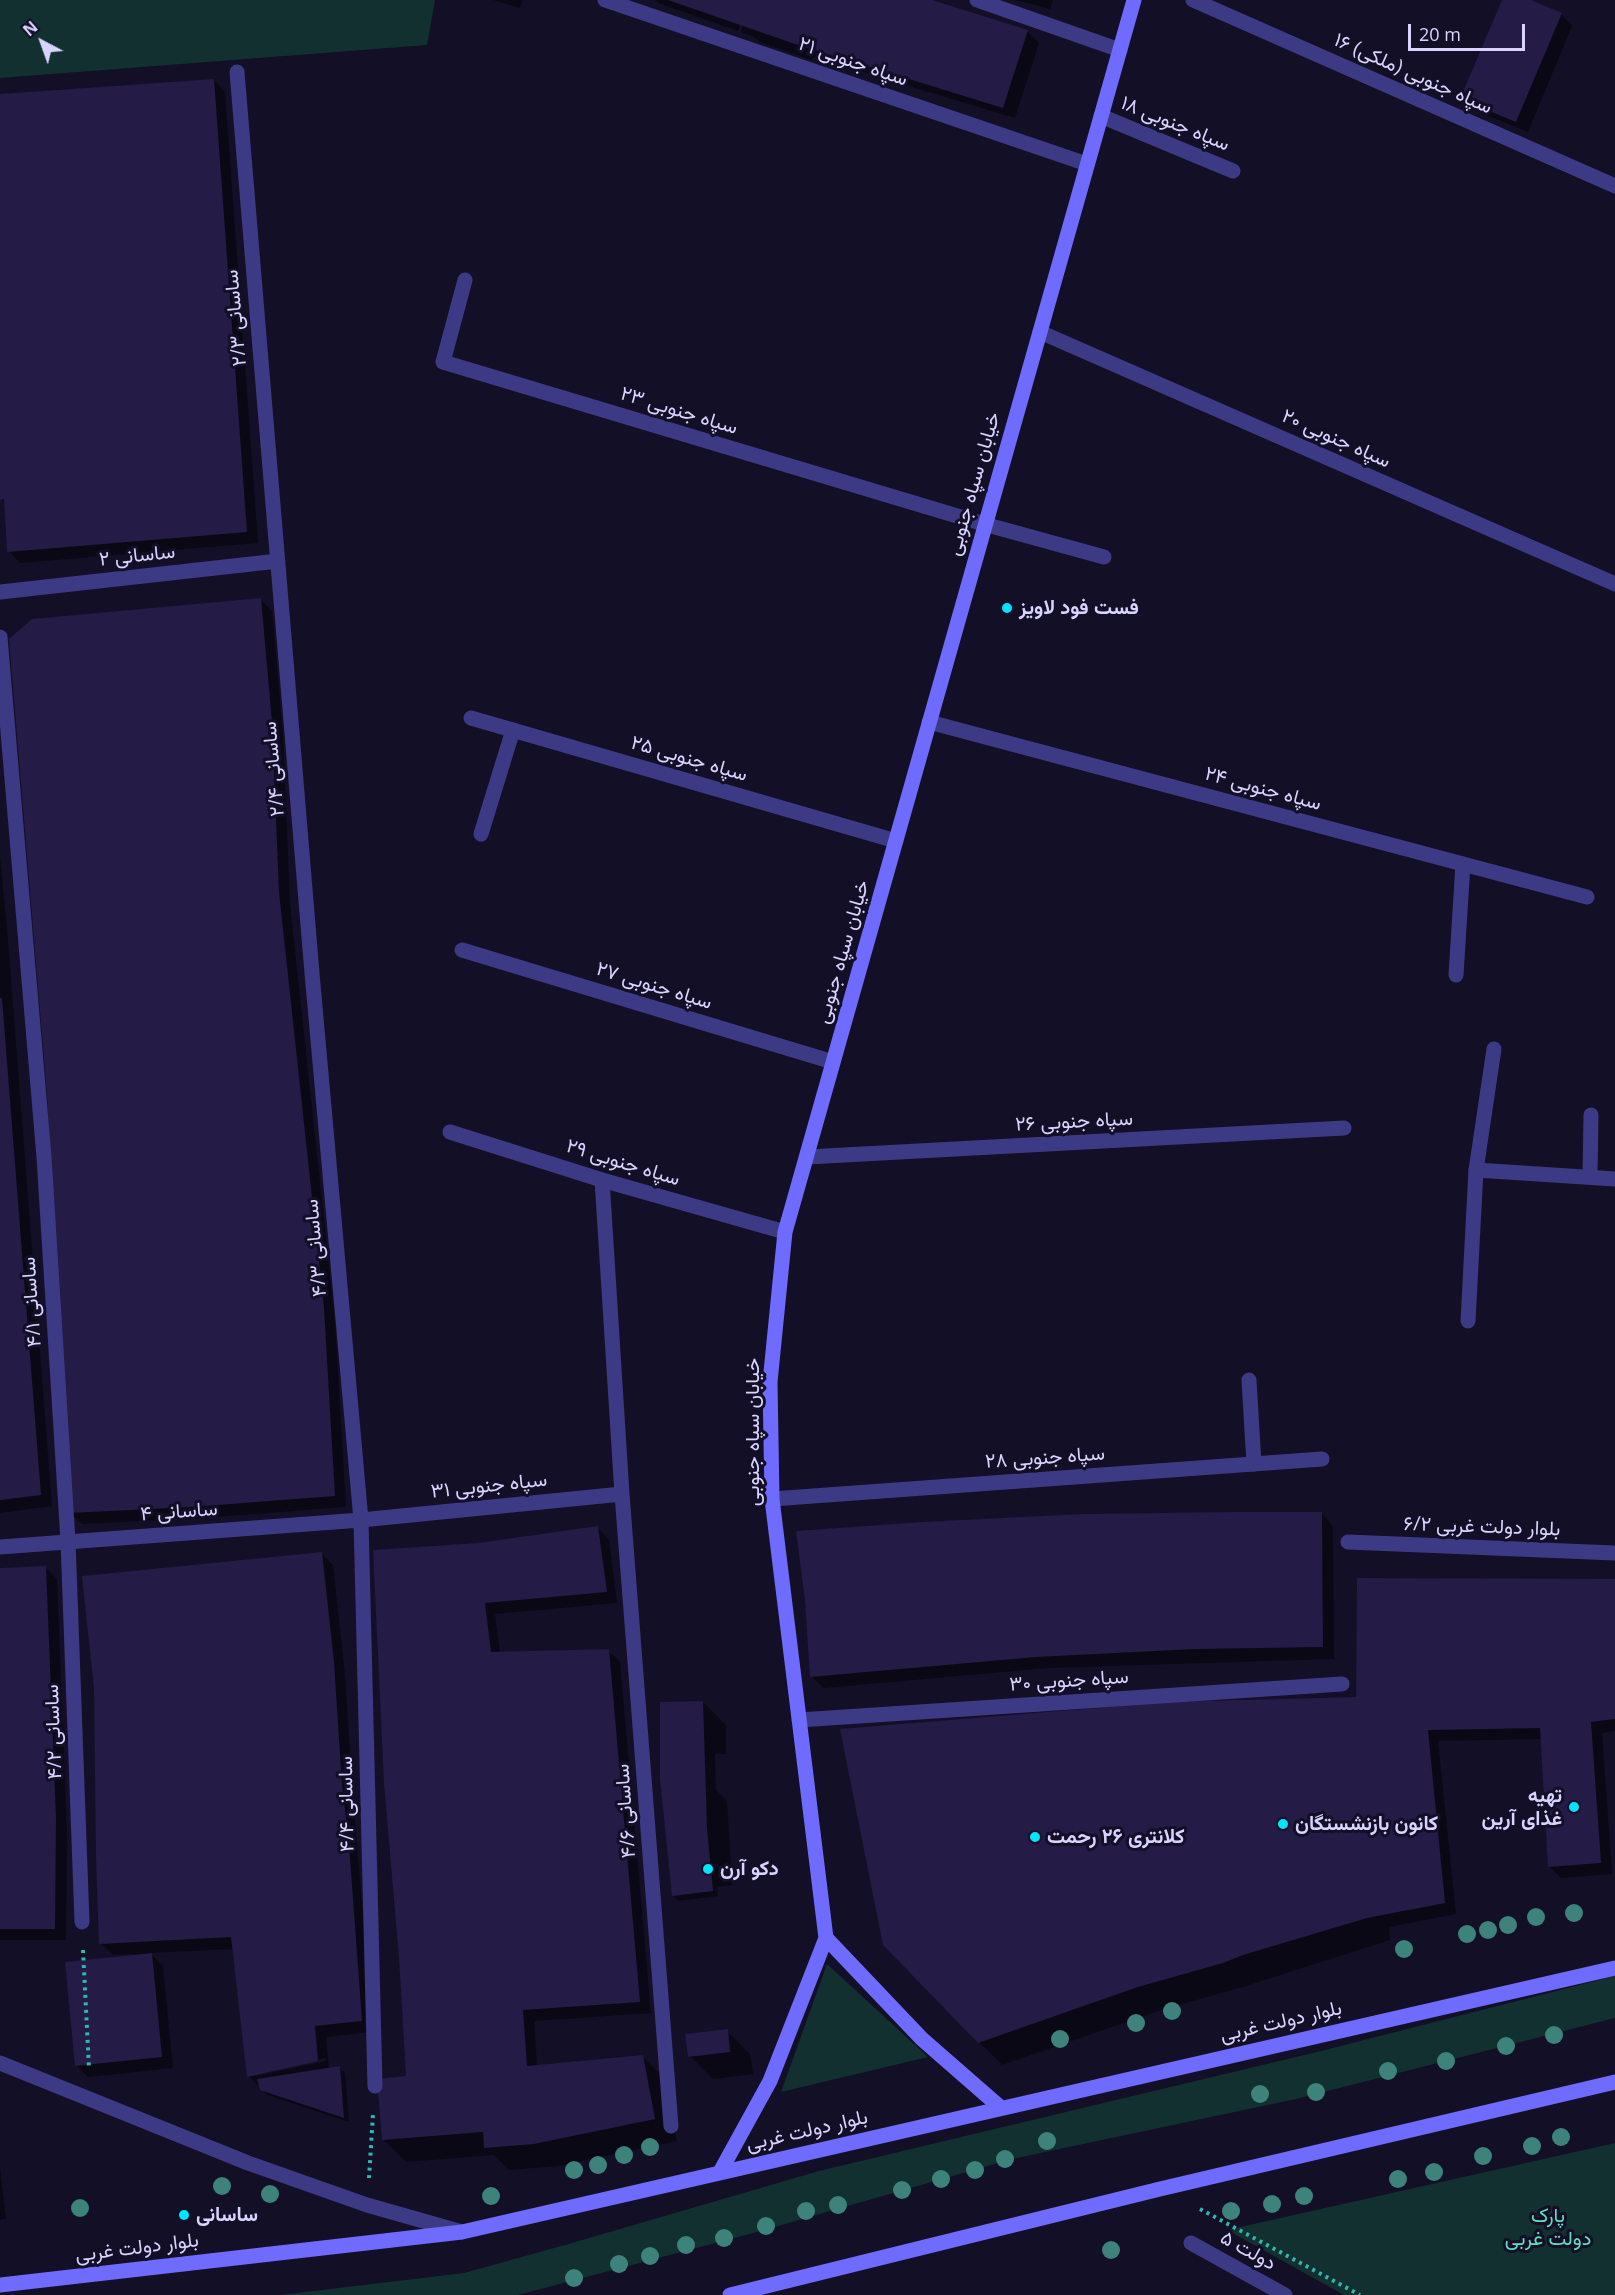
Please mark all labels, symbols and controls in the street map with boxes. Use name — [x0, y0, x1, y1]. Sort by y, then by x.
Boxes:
north arrow — [12, 12, 72, 72]
scale bar — [1411, 12, 1528, 50]
text: N — [18, 16, 42, 41]
text: 20 m — [1419, 22, 1461, 46]
street label: ۱۶ سپاه جنوبی (ملکی) — [1330, 28, 1496, 120]
street label: ۲۱ سپاه جنوبی — [795, 32, 911, 92]
street label: ۱۸ سپاه جنوبی — [1117, 91, 1233, 157]
street label: ۲/۳ ساسانی — [220, 269, 252, 367]
street label: ۲۳ سپاه جنوبی — [617, 382, 741, 440]
street label: ۲۰ سپاه جنوبی — [1278, 404, 1394, 474]
street label: خیابان سپاه جنوبی — [942, 409, 1006, 559]
street label: ۲ ساسانی — [98, 540, 176, 572]
place label: فست فود لاویز — [1019, 596, 1139, 620]
marker: فست فود لاویز — [1000, 601, 1014, 615]
street label: ۲/۴ ساسانی — [258, 721, 290, 817]
street label: ۲۵ سپاه جنوبی — [628, 731, 750, 787]
street label: ۲۴ سپاه جنوبی — [1202, 762, 1324, 816]
street label: خیابان سپاه جنوبی — [811, 877, 875, 1027]
street label: ۲۷ سپاه جنوبی — [593, 957, 715, 1015]
street label: ۲۶ سپاه جنوبی — [1014, 1107, 1134, 1137]
street label: ۲۹ سپاه جنوبی — [563, 1134, 683, 1192]
street label: ۴/۳ ساسانی — [300, 1198, 332, 1298]
street label: ۴/۱ ساسانی — [17, 1256, 47, 1348]
street label: خیابان سپاه جنوبی — [741, 1358, 765, 1506]
street label: ۲۸ سپاه جنوبی — [984, 1442, 1106, 1474]
street label: ۳۱ سپاه جنوبی — [430, 1468, 548, 1504]
street label: ۴ ساسانی — [140, 1497, 218, 1527]
street label: بلوار دولت غربی ۶/۲ — [1403, 1512, 1561, 1542]
street label: ۳۰ سپاه جنوبی — [1009, 1665, 1129, 1697]
street label: ۴/۲ ساسانی — [40, 1684, 68, 1780]
street label: ۴/۴ ساسانی — [334, 1756, 360, 1852]
street label: ۴/۶ ساسانی — [611, 1763, 641, 1859]
place label: تهیه غذای آرین — [1482, 1784, 1562, 1831]
marker: تهیه غذای آرین — [1567, 1800, 1581, 1814]
place label: کانون بازنشستگان — [1295, 1812, 1438, 1836]
marker: کانون بازنشستگان — [1276, 1817, 1290, 1831]
place label: کلانتری ۲۶ رحمت — [1047, 1825, 1185, 1849]
marker: کلانتری ۲۶ رحمت — [1028, 1830, 1042, 1844]
place label: دکو آرن — [720, 1857, 779, 1881]
marker: دکو آرن — [701, 1862, 715, 1876]
street label: بلوار دولت غربی — [1218, 1996, 1344, 2048]
street label: بلوار دولت غربی — [744, 2105, 870, 2157]
place label: ساسانی — [196, 2203, 258, 2227]
park label: پارک دولت غربی — [1505, 2204, 1591, 2251]
marker: ساسانی — [177, 2208, 191, 2222]
street label: ۵ دولت — [1216, 2226, 1280, 2276]
street label: بلوار دولت غربی — [74, 2229, 200, 2267]

